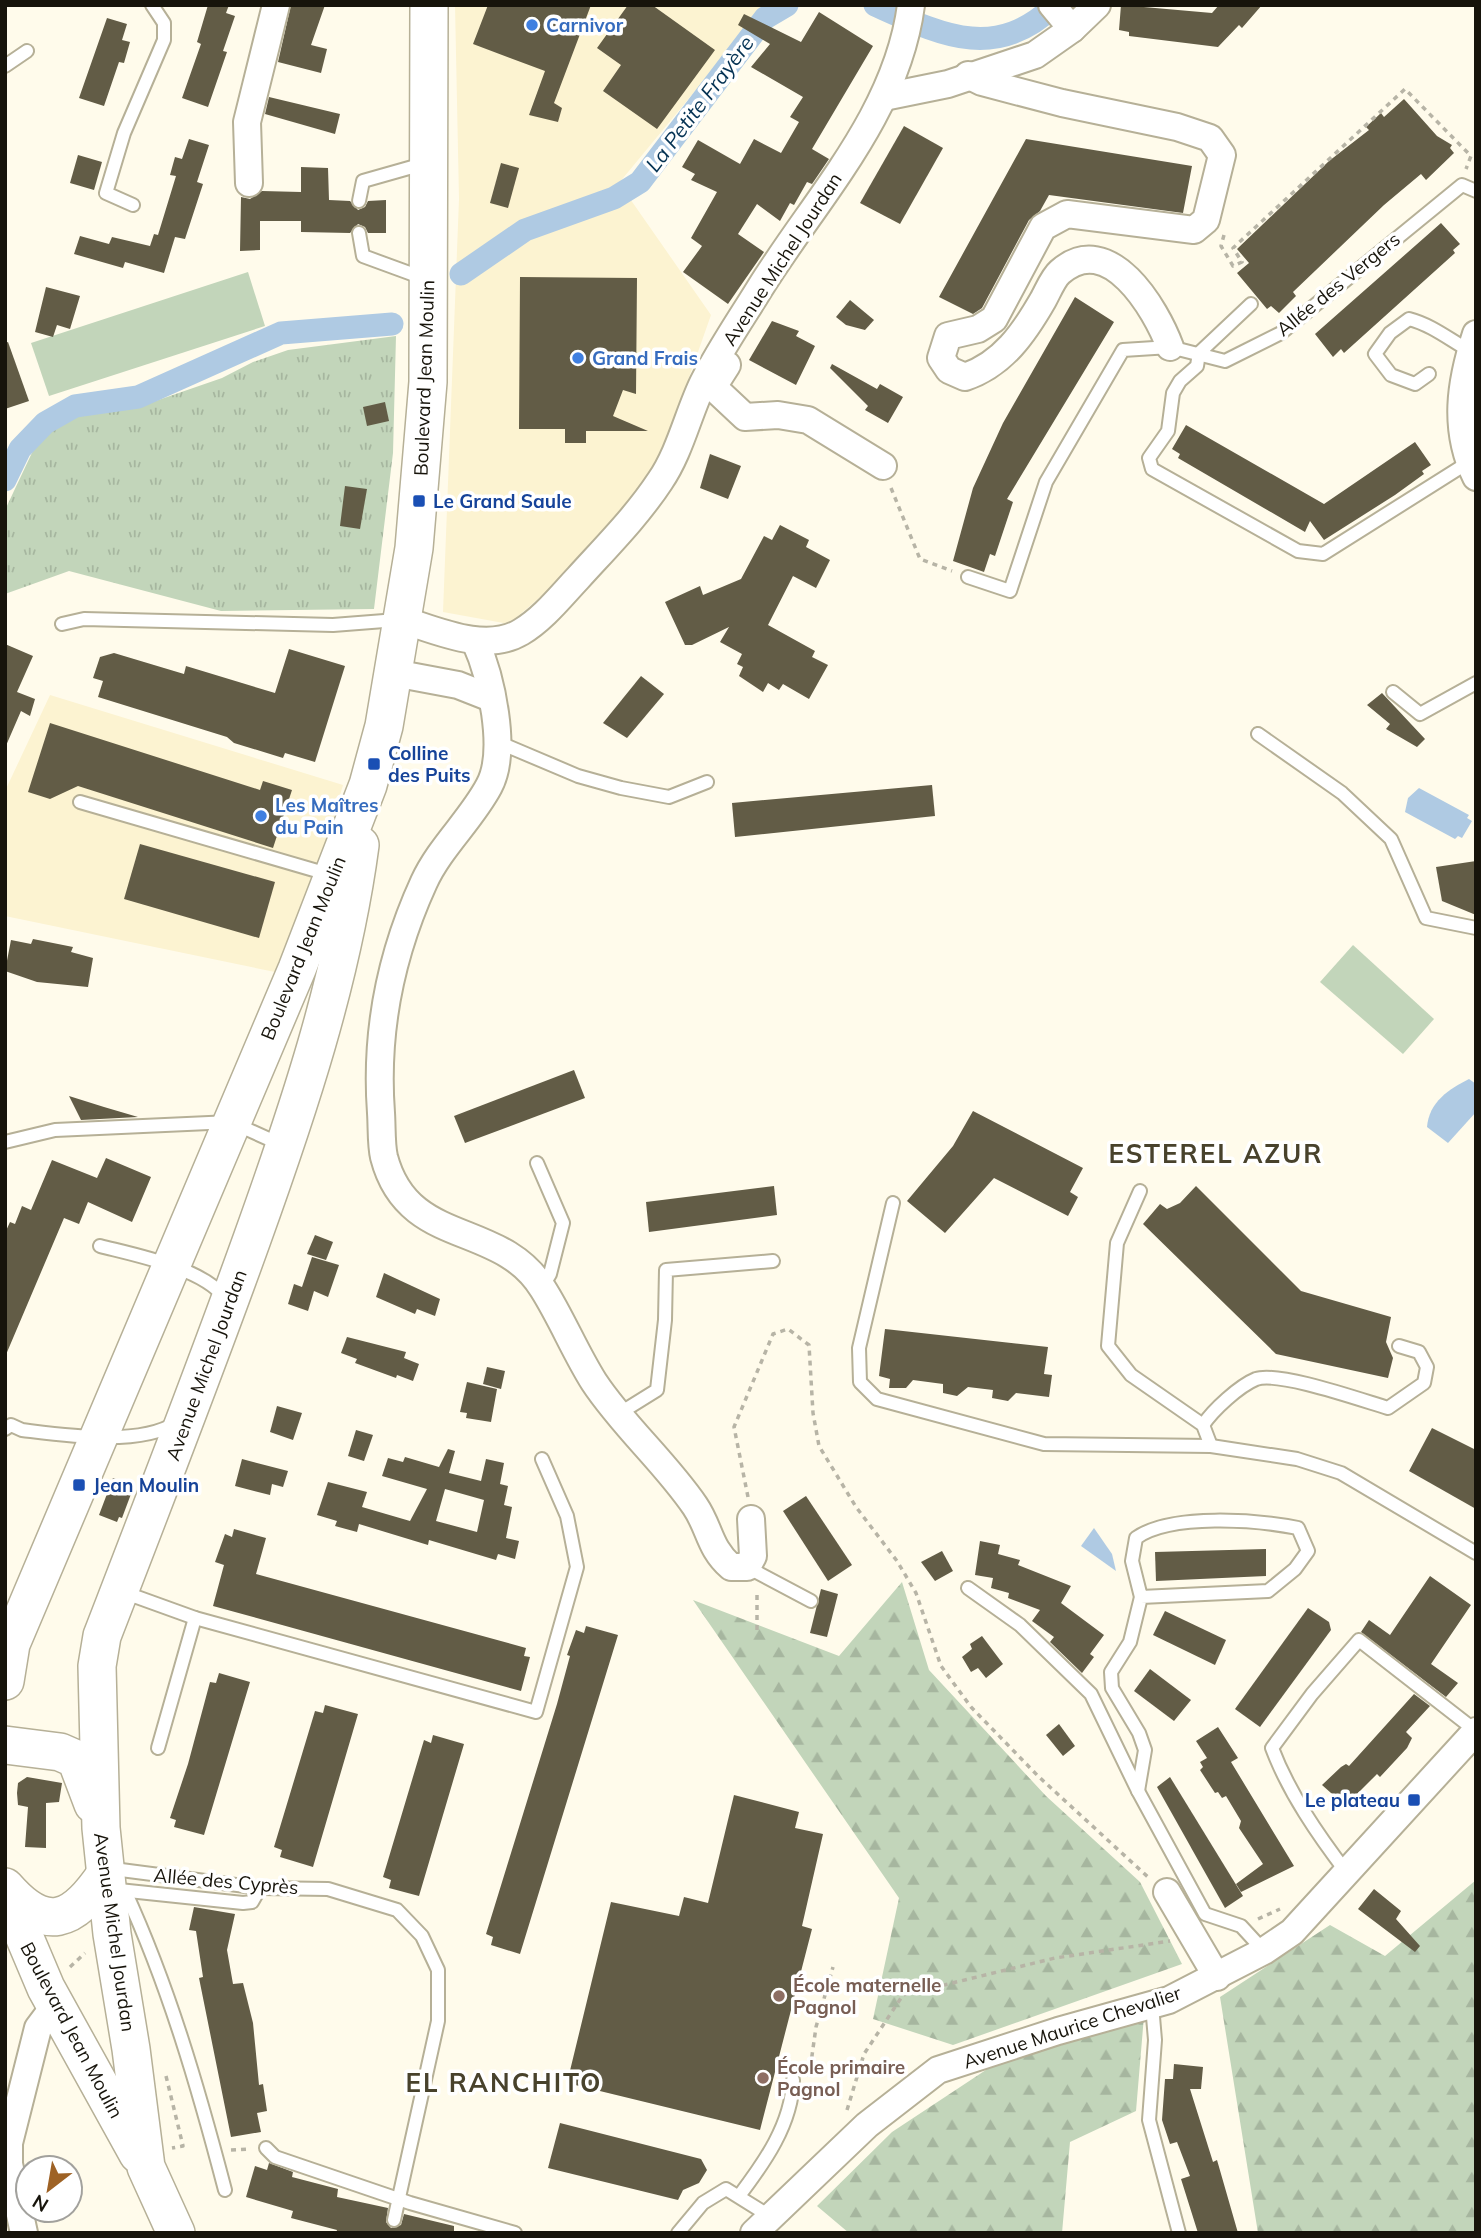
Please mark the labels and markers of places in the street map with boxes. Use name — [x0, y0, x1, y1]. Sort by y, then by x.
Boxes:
place label: Carnivor — [546, 13, 624, 37]
marker: Carnivor — [524, 17, 540, 33]
place label: Grand Frais — [592, 346, 698, 370]
marker: Grand Frais — [570, 350, 586, 366]
place label: Le Grand Saule — [433, 489, 572, 513]
marker: Le Grand Saule — [411, 493, 427, 509]
place label: Colline des Puits — [388, 741, 470, 787]
marker: Colline des Puits — [366, 756, 382, 772]
place label: Les Maîtres du Pain — [275, 793, 378, 839]
marker: Les Maîtres du Pain — [253, 808, 269, 824]
place label: Jean Moulin — [93, 1473, 199, 1497]
marker: Jean Moulin — [71, 1477, 87, 1493]
place label: Le plateau — [1305, 1788, 1400, 1812]
marker: Le plateau — [1406, 1792, 1422, 1808]
place label: École maternelle Pagnol — [793, 1973, 942, 2019]
marker: École maternelle Pagnol — [771, 1988, 787, 2004]
place label: École primaire Pagnol — [777, 2055, 905, 2101]
marker: École primaire Pagnol — [755, 2070, 771, 2086]

